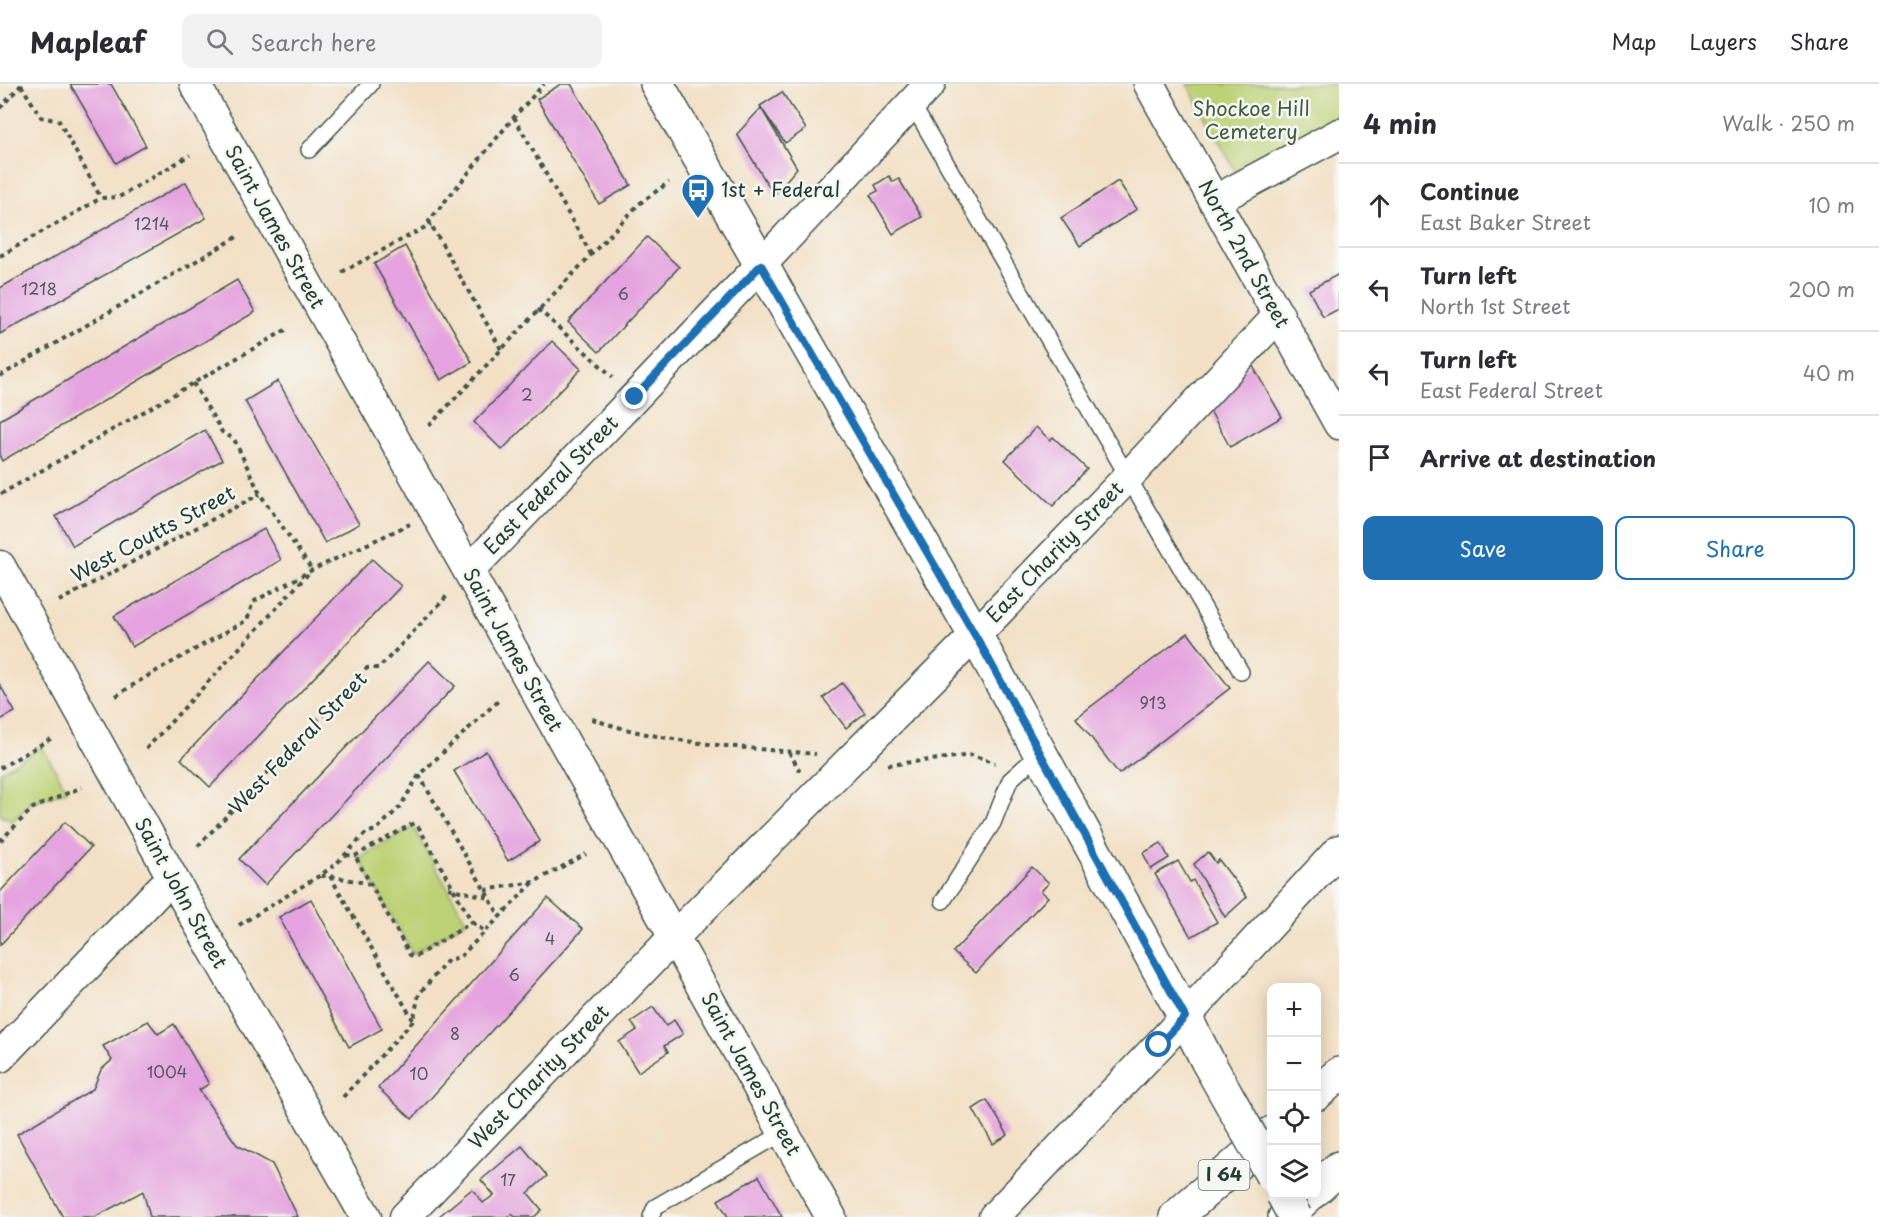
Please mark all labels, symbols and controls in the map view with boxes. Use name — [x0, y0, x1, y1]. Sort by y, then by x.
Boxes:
search box — [182, 14, 602, 68]
text: Mapleaf — [30, 20, 146, 63]
icon: search — [203, 25, 236, 58]
text: Search here — [251, 25, 376, 58]
text: Map — [1612, 25, 1656, 57]
text: Layers — [1689, 25, 1757, 57]
text: Share — [1790, 25, 1849, 57]
park label: Shockoe Hill Cemetery — [1192, 93, 1310, 146]
text: 4 min — [1363, 104, 1437, 143]
text: Walk · 250 m — [1722, 108, 1855, 138]
street label: Saint James Street — [218, 139, 333, 314]
bus stop icon: 1st + Federal — [680, 172, 716, 219]
place label: 1st + Federal — [721, 174, 840, 204]
street label: North 2nd Street — [1192, 174, 1298, 333]
text: Continue — [1420, 174, 1519, 207]
icon: ahead — [1363, 189, 1396, 222]
text: 10 m — [1808, 190, 1855, 220]
text: East Baker Street — [1420, 207, 1591, 237]
house number: 1214 — [134, 211, 170, 235]
text: Turn left — [1420, 258, 1517, 291]
icon: left — [1363, 273, 1396, 306]
text: 200 m — [1788, 274, 1855, 304]
house number: 1218 — [21, 276, 57, 300]
house number: 6 — [617, 281, 629, 305]
text: North 1st Street — [1420, 291, 1570, 321]
text: Turn left — [1420, 342, 1517, 375]
icon: left — [1363, 357, 1396, 390]
text: 40 m — [1803, 358, 1855, 388]
text: East Federal Street — [1420, 375, 1603, 405]
house number: 2 — [521, 382, 533, 406]
route end — [621, 383, 647, 409]
street label: East Federal Street — [476, 408, 625, 561]
icon: arrive — [1363, 441, 1396, 474]
text: Arrive at destination — [1420, 441, 1656, 474]
street label: East Charity Street — [979, 474, 1130, 629]
street label: West Coutts Street — [65, 477, 240, 589]
button: Save — [1363, 516, 1603, 580]
button: Share — [1615, 516, 1855, 580]
street label: Saint James Street — [456, 562, 571, 737]
street label: West Federal Street — [221, 664, 373, 820]
house number: 913 — [1139, 690, 1167, 714]
street label: Saint John Street — [128, 812, 236, 973]
house number: 4 — [545, 926, 555, 950]
house number: 6 — [508, 962, 520, 986]
map controls — [1267, 983, 1321, 1199]
button: + — [1267, 983, 1321, 1037]
street label: Saint James Street — [694, 986, 809, 1161]
street label: West Charity Street — [461, 997, 616, 1156]
house number: 8 — [450, 1021, 460, 1045]
route start — [1145, 1031, 1171, 1057]
button: − — [1267, 1037, 1321, 1091]
house number: 1004 — [147, 1059, 187, 1083]
house number: 10 — [410, 1061, 428, 1085]
button: locate — [1267, 1091, 1321, 1145]
button: layers — [1267, 1145, 1321, 1199]
road number: I 64 — [1198, 1160, 1250, 1190]
house number: 17 — [500, 1167, 516, 1191]

